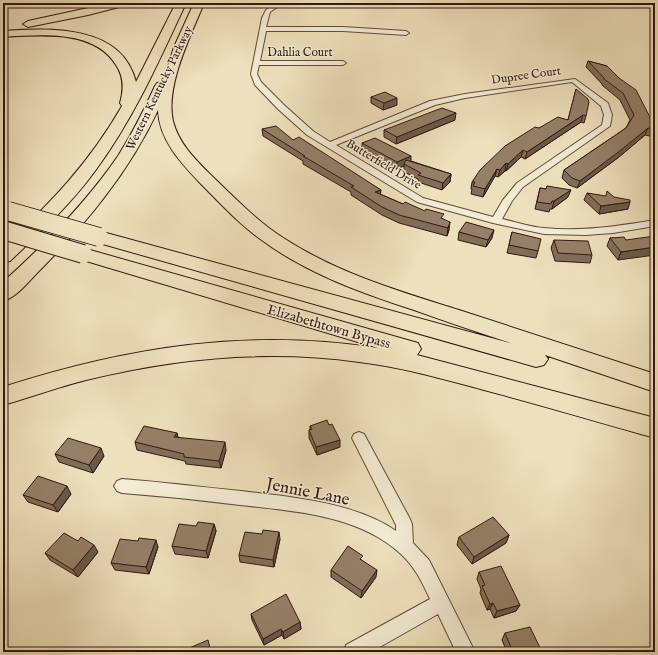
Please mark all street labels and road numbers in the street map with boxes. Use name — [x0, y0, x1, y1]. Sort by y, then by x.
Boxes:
street label: Western Kentucky Parkway — [123, 24, 196, 153]
street label: Dahlia Court — [267, 45, 333, 60]
street label: Dupree Court — [490, 63, 562, 89]
street label: Butterfield Drive — [343, 136, 424, 193]
street label: Elizabethtown Bypass — [265, 301, 393, 353]
street label: Jennie Lane — [262, 474, 351, 511]

